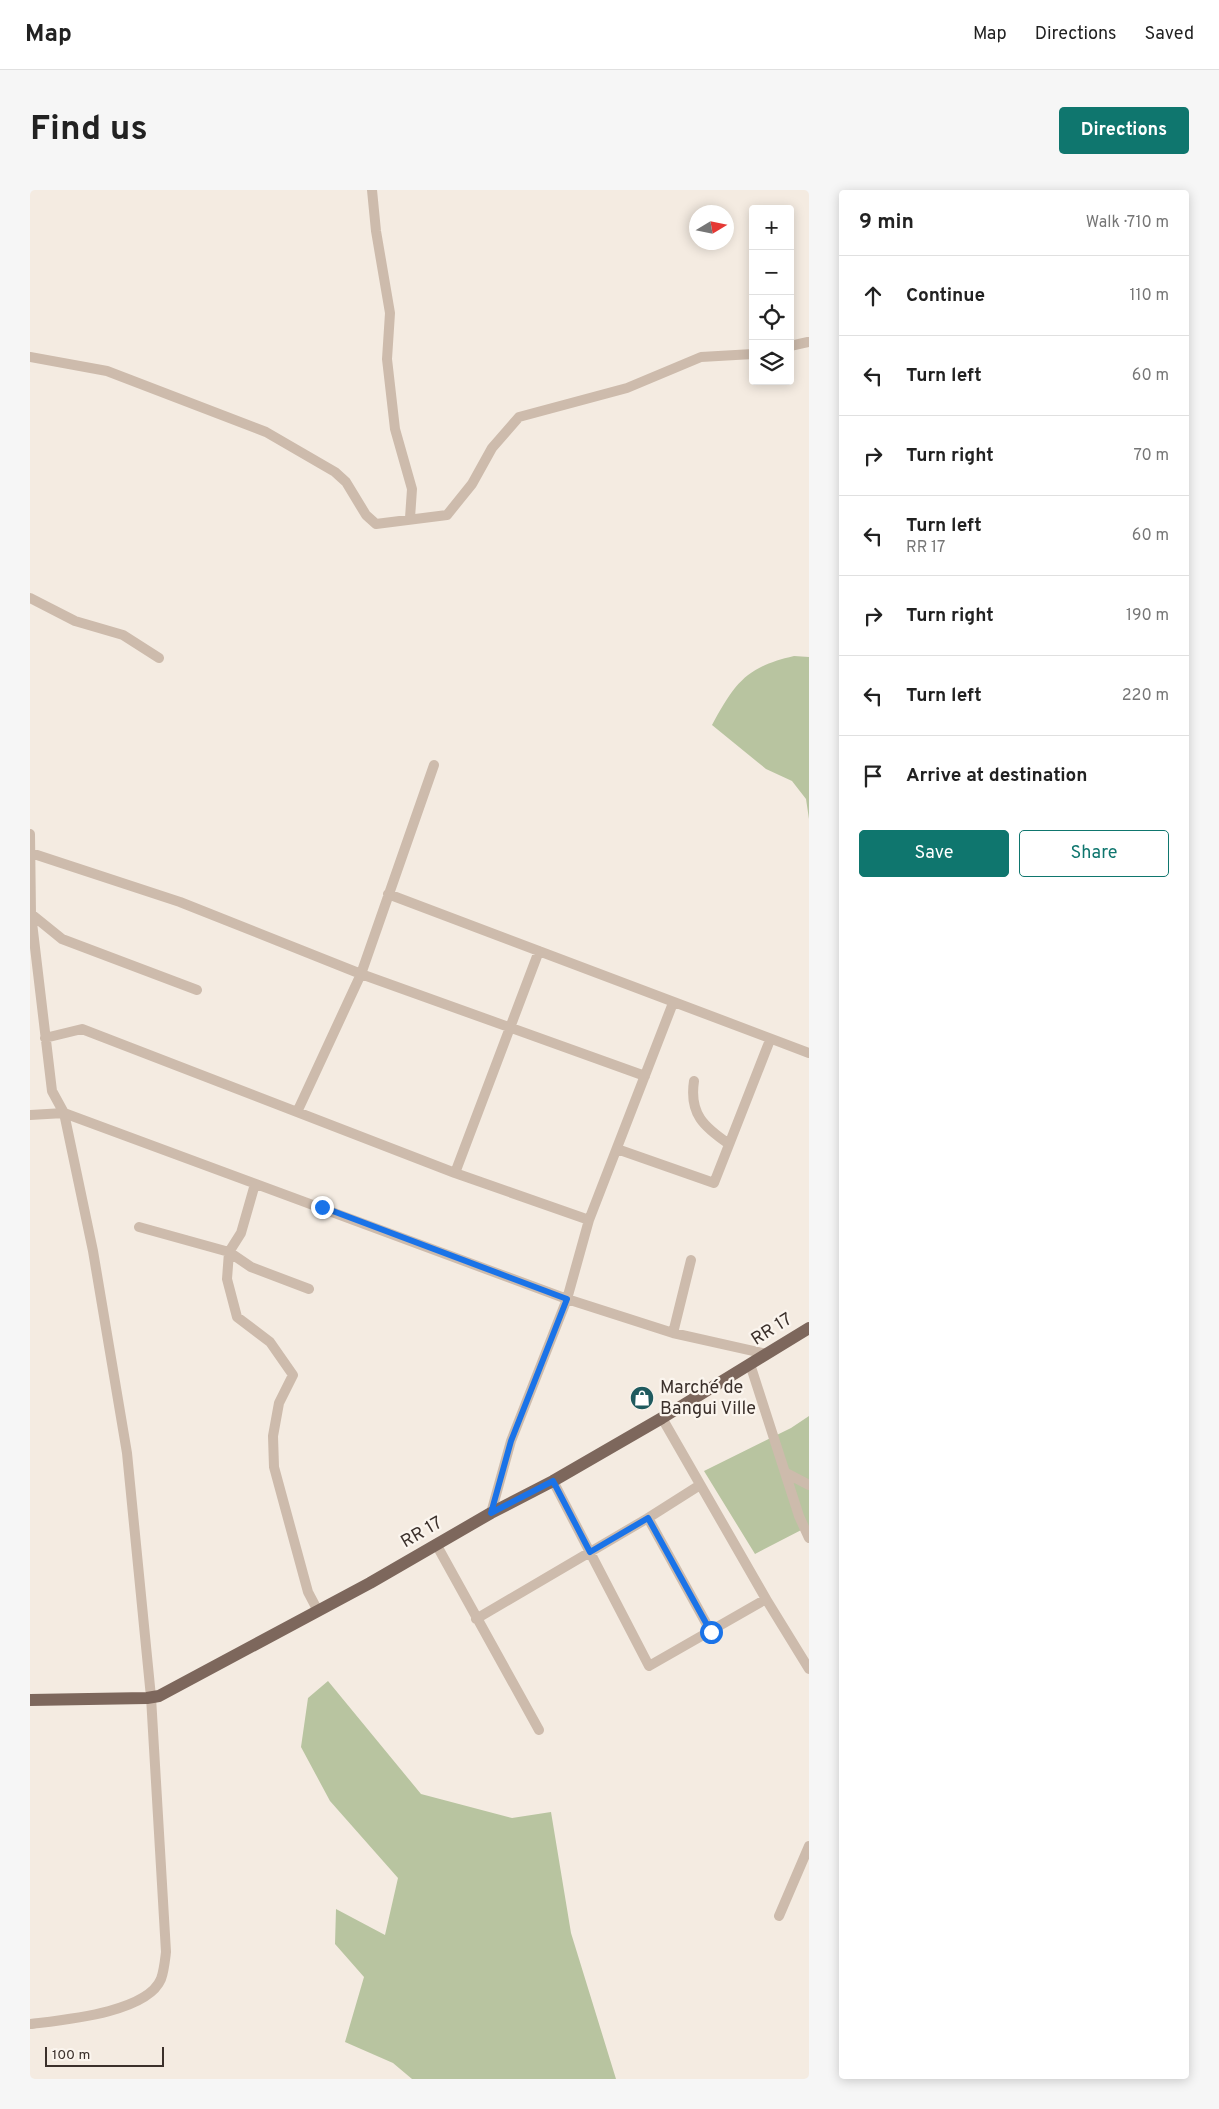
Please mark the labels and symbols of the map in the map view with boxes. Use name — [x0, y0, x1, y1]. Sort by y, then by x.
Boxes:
north arrow — [689, 205, 734, 250]
route end — [311, 1196, 334, 1219]
street label: RR 17 — [747, 1309, 797, 1351]
place label: Marché de Bangui Ville — [660, 1377, 756, 1421]
shop icon: Marché de Bangui Ville — [629, 1385, 655, 1411]
street label: RR 17 — [397, 1512, 447, 1554]
route start — [700, 1621, 723, 1644]
scale bar — [45, 2044, 164, 2067]

